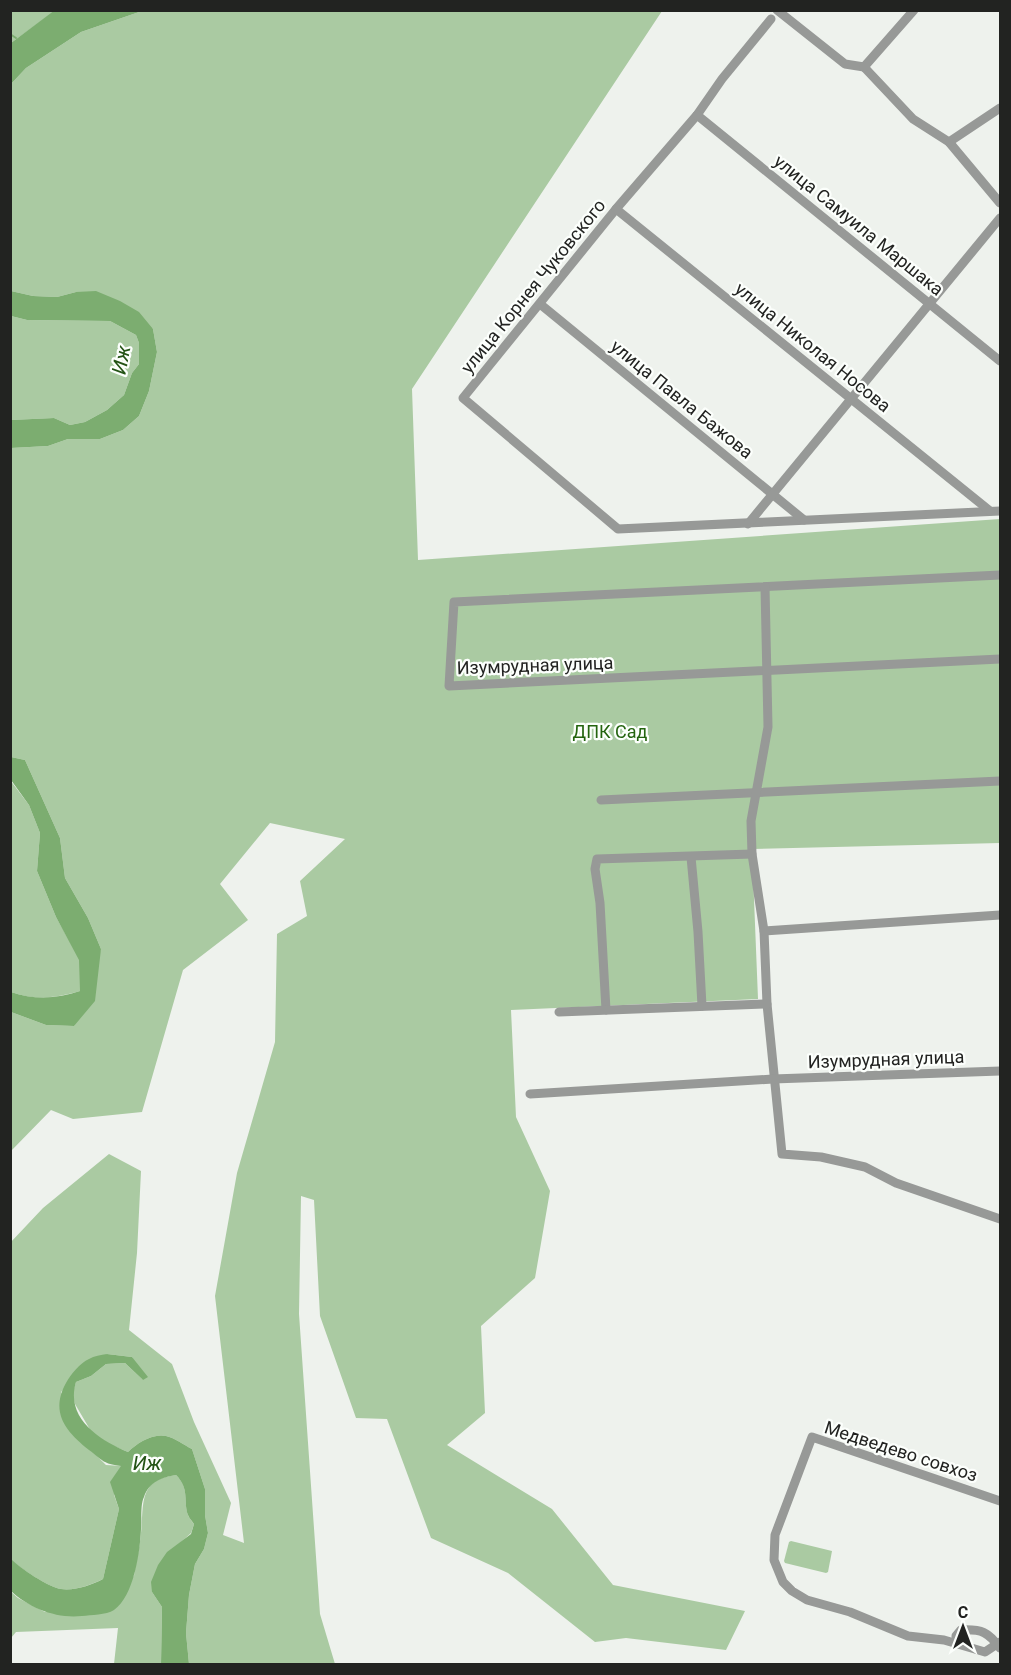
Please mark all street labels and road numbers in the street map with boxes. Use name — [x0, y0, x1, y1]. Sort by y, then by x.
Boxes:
street label: улица Самуила Маршака — [770, 150, 948, 300]
street label: улица Корнея Чуковского — [456, 195, 610, 377]
street label: улица Николая Носова — [731, 278, 895, 416]
street label: улица Павла Бажова — [607, 335, 757, 463]
street label: Изумрудная улица — [456, 652, 614, 678]
street label: Изумрудная улица — [807, 1046, 965, 1072]
street label: Медведево совхоз — [822, 1416, 980, 1486]

